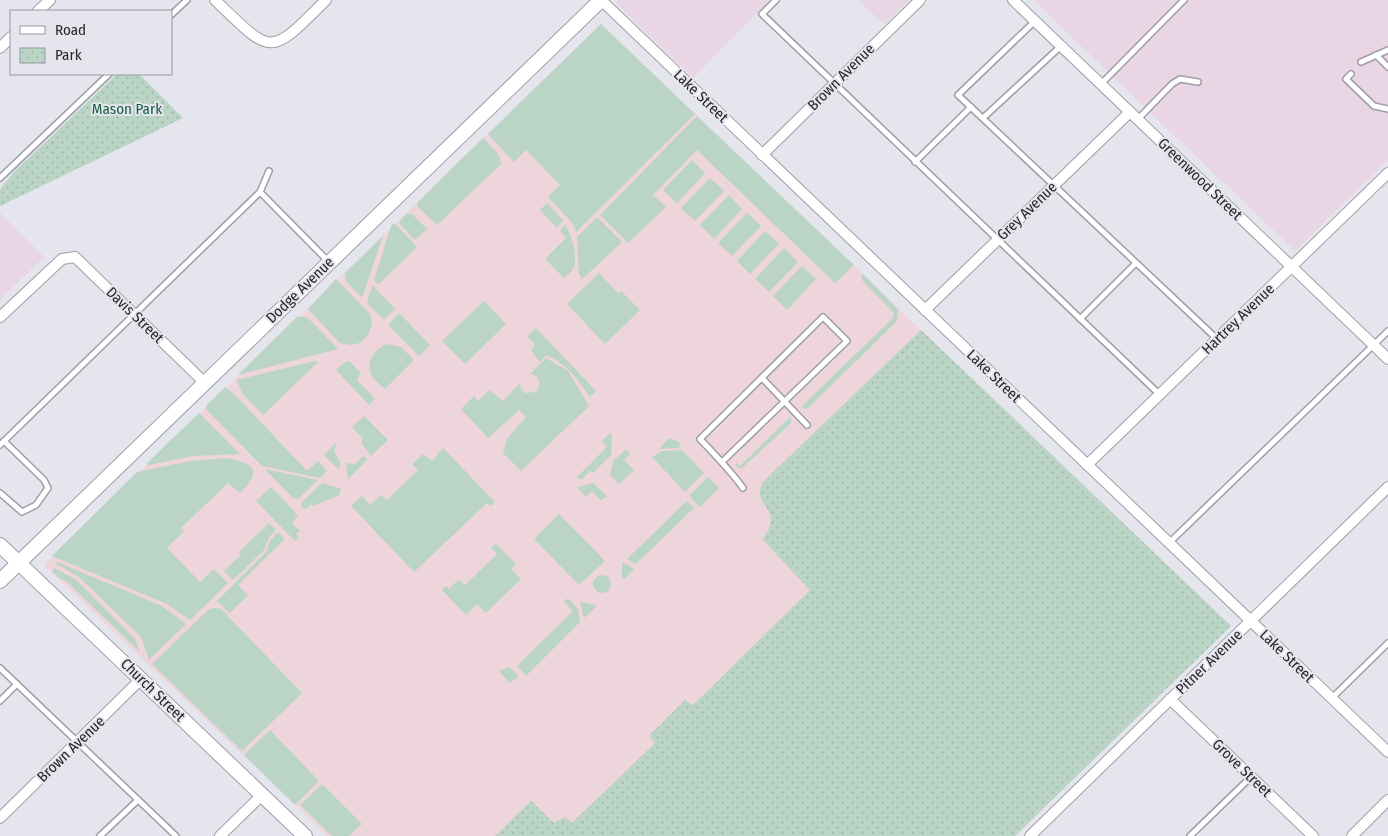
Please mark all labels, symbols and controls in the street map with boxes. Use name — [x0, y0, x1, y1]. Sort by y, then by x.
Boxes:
legend — [10, 10, 172, 75]
text: Road — [55, 21, 86, 39]
street label: Brown Avenue — [804, 40, 878, 114]
text: Park — [55, 46, 82, 64]
street label: Lake Street — [670, 66, 732, 126]
park label: Mason Park — [92, 100, 162, 118]
street label: Greenwood Street — [1154, 134, 1246, 224]
street label: Grey Avenue — [993, 178, 1061, 244]
street label: Dodge Avenue — [262, 253, 338, 327]
street label: Hartrey Avenue — [1198, 280, 1278, 358]
street label: Davis Street — [103, 283, 168, 347]
street label: Lake Street — [963, 346, 1025, 406]
street label: Pitner Avenue — [1172, 626, 1246, 698]
street label: Lake Street — [1256, 626, 1318, 686]
street label: Church Street — [117, 655, 189, 725]
street label: Brown Avenue — [33, 712, 109, 786]
street label: Grove Street — [1209, 735, 1276, 801]

